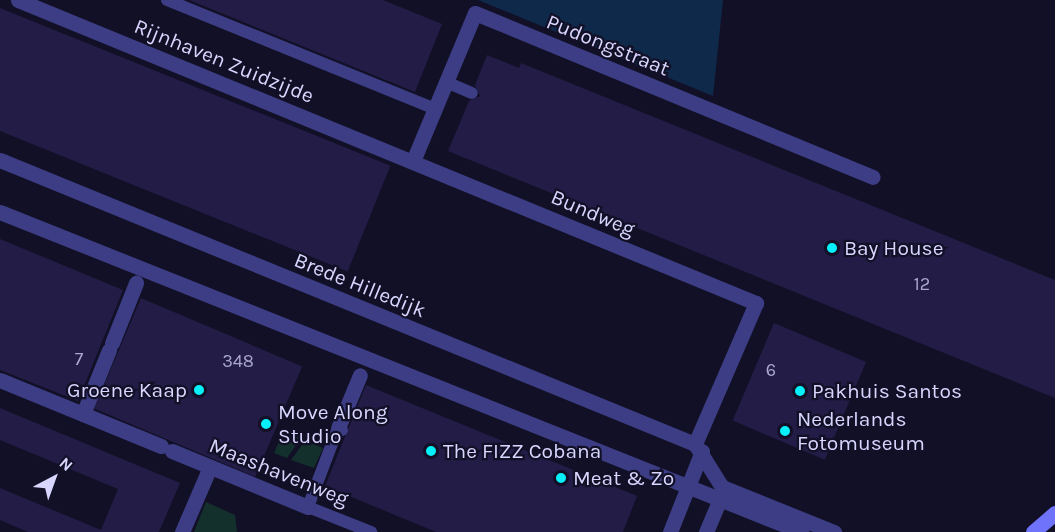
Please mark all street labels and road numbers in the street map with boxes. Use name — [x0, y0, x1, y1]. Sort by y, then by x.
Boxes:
street label: Pudongstraat — [543, 9, 673, 81]
street label: Rijnhaven Zuidzijde — [131, 13, 317, 109]
street label: Bundweg — [547, 184, 639, 242]
street label: Brede Hilledijk — [291, 247, 429, 323]
street label: Maashavenweg — [206, 433, 352, 511]

